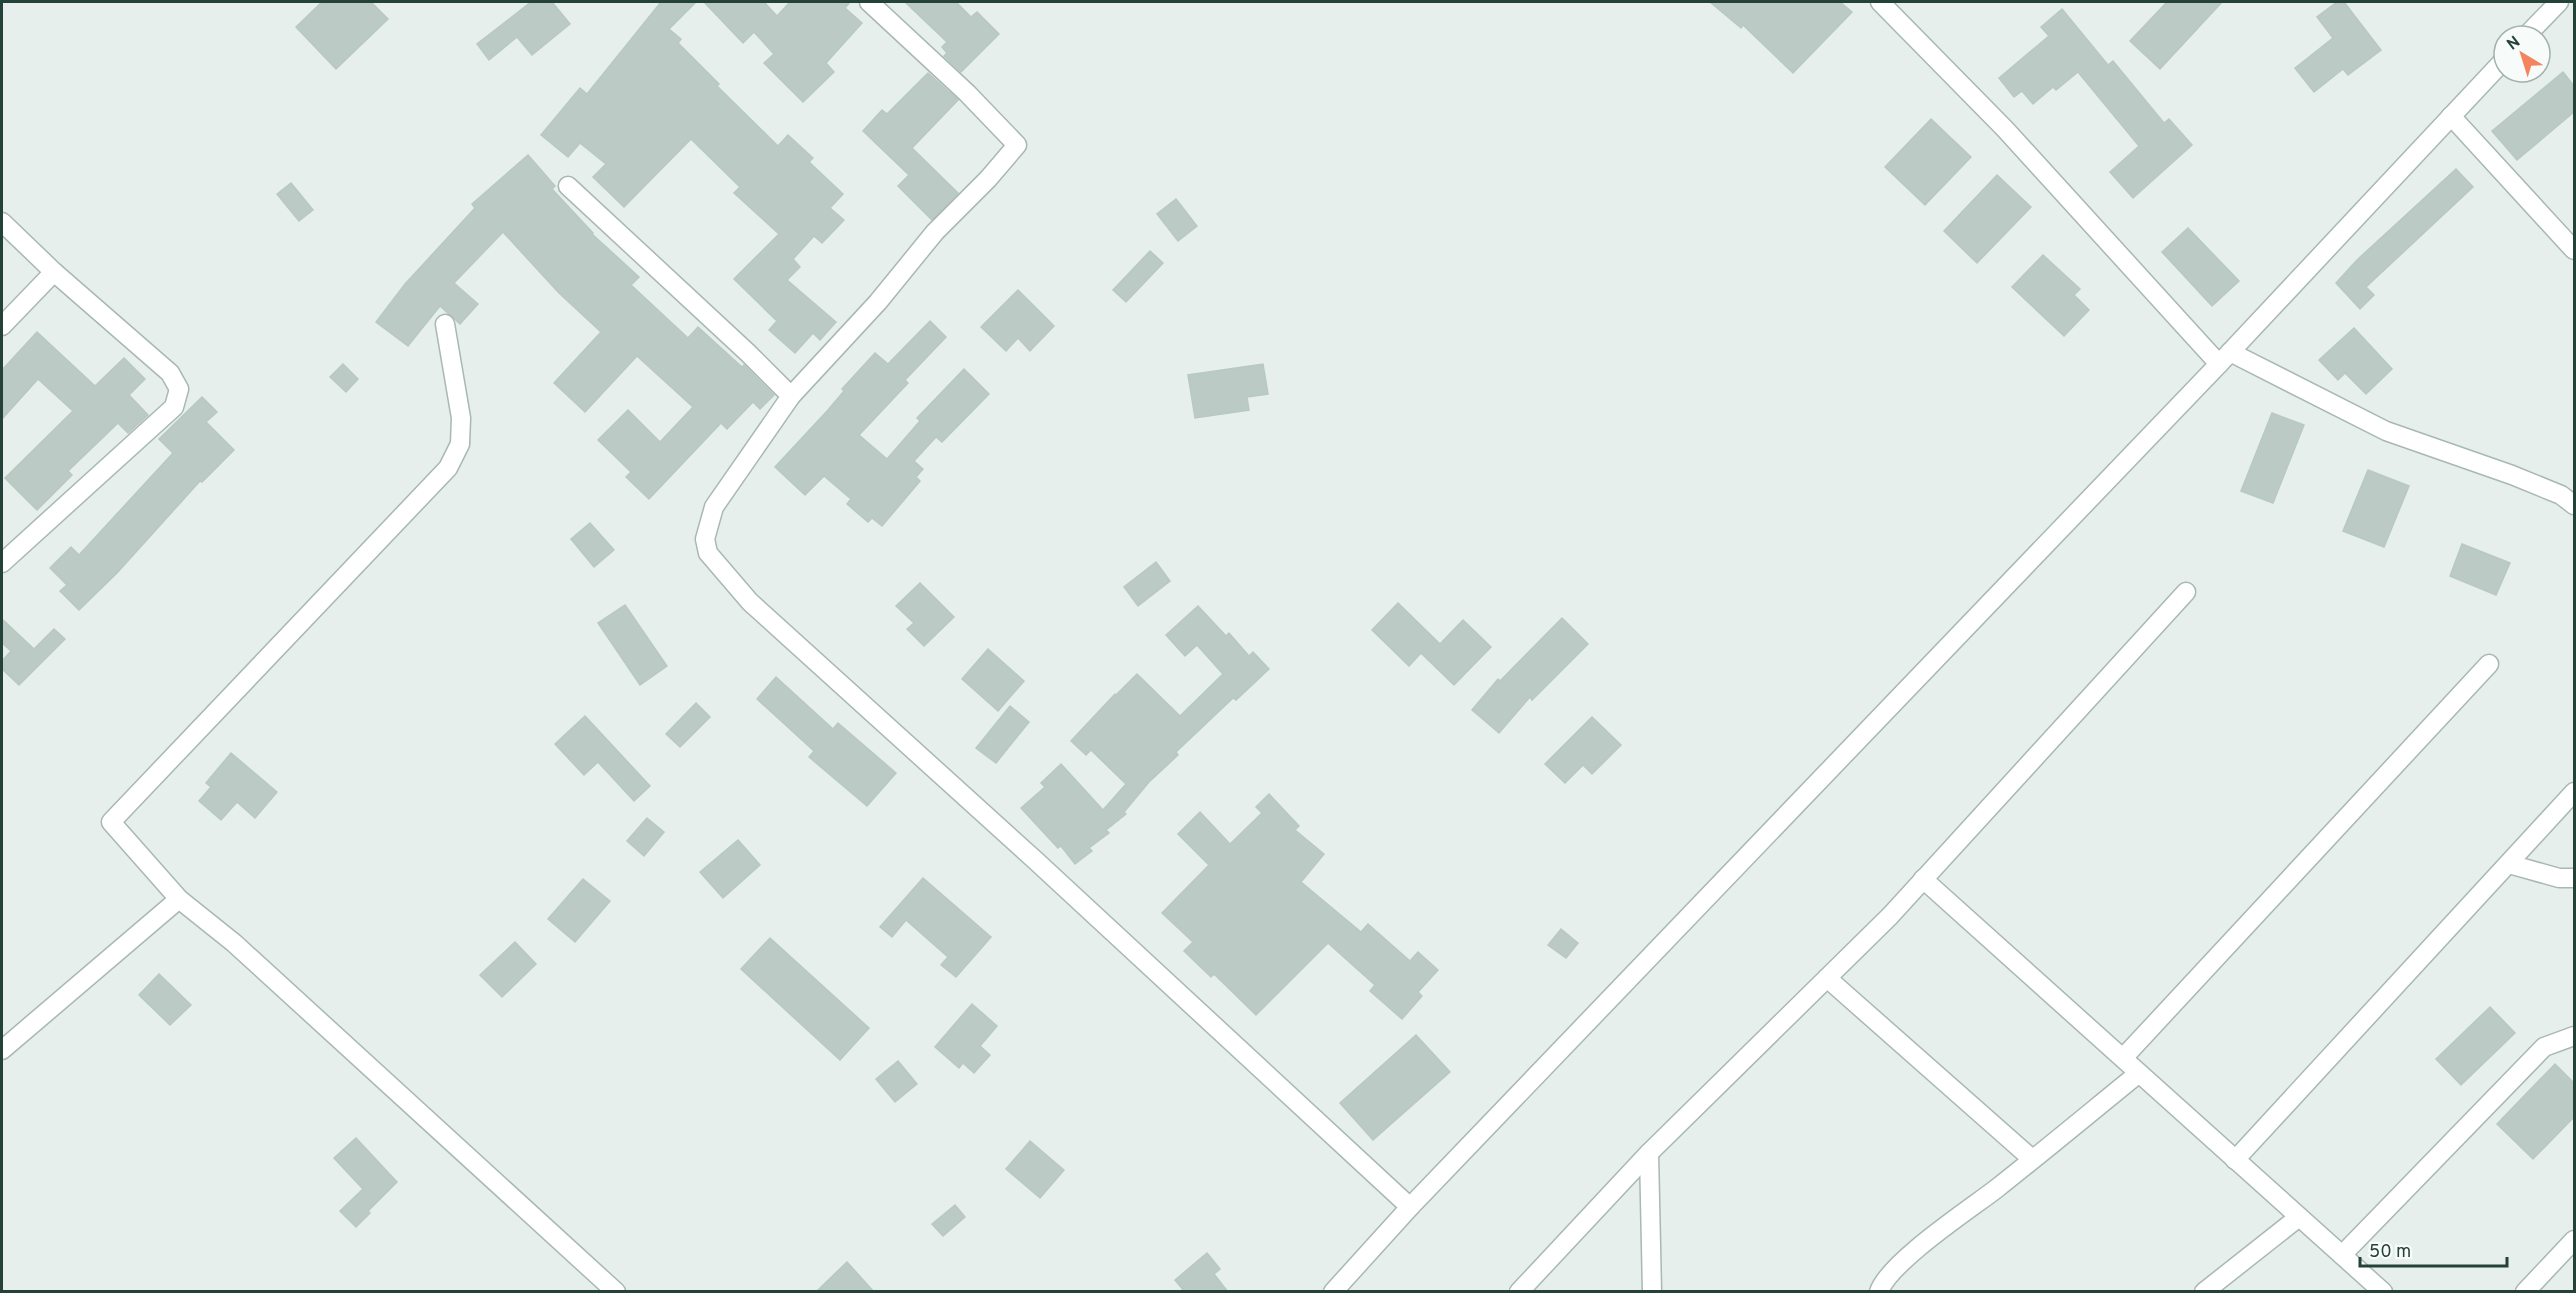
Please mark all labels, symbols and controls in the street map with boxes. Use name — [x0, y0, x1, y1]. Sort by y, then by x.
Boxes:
north arrow — [2492, 24, 2552, 84]
text: N — [2503, 32, 2525, 55]
scale bar — [2360, 1230, 2507, 1268]
text: 50 m — [2369, 1241, 2411, 1264]

